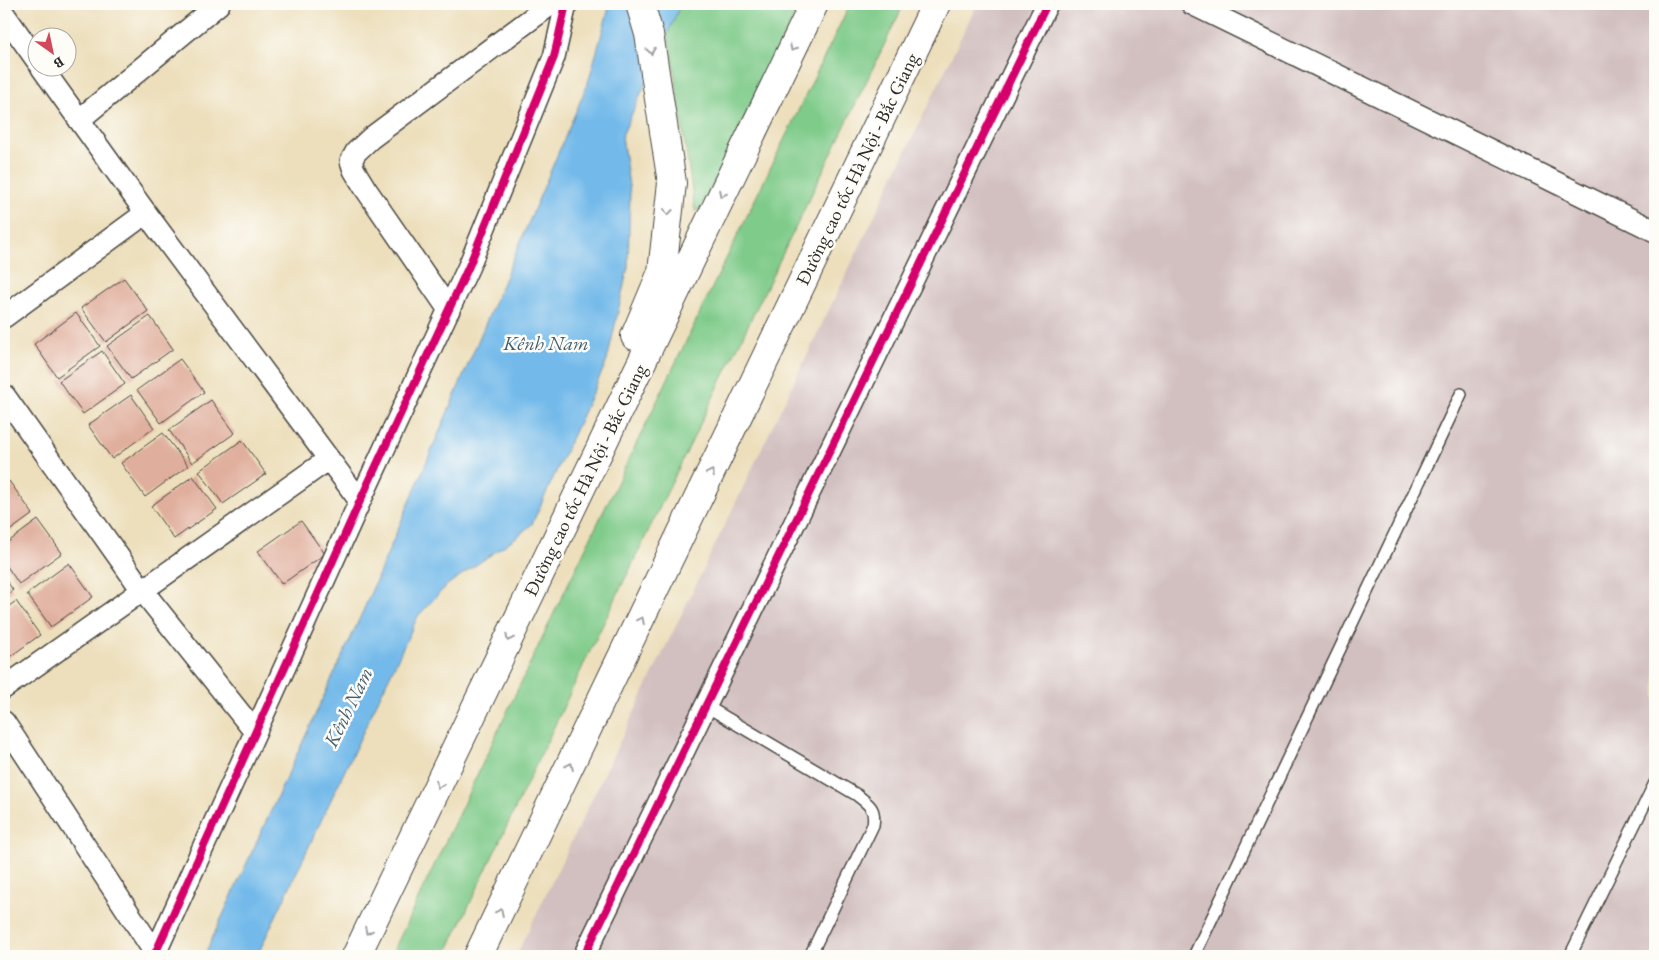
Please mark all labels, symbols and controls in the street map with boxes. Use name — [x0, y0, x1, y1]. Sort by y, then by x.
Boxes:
north arrow — [28, 28, 78, 78]
one-way arrow — [788, 43, 799, 52]
one-way arrow — [646, 47, 656, 55]
street label: Đường cao tốc Hà Nội - Bắc Giang — [790, 48, 924, 289]
text: B — [50, 53, 68, 73]
one-way arrow — [718, 189, 729, 198]
one-way arrow — [663, 208, 674, 216]
water label: Kênh Nam — [502, 330, 589, 356]
street label: Đường cao tốc Hà Nội - Bắc Giang — [518, 359, 652, 600]
one-way arrow — [705, 469, 715, 478]
one-way arrow — [634, 616, 644, 625]
one-way arrow — [505, 633, 516, 642]
water label: Kênh Nam — [317, 663, 378, 752]
one-way arrow — [564, 762, 574, 771]
one-way arrow — [435, 780, 445, 789]
one-way arrow — [493, 908, 504, 917]
one-way arrow — [364, 926, 374, 935]

